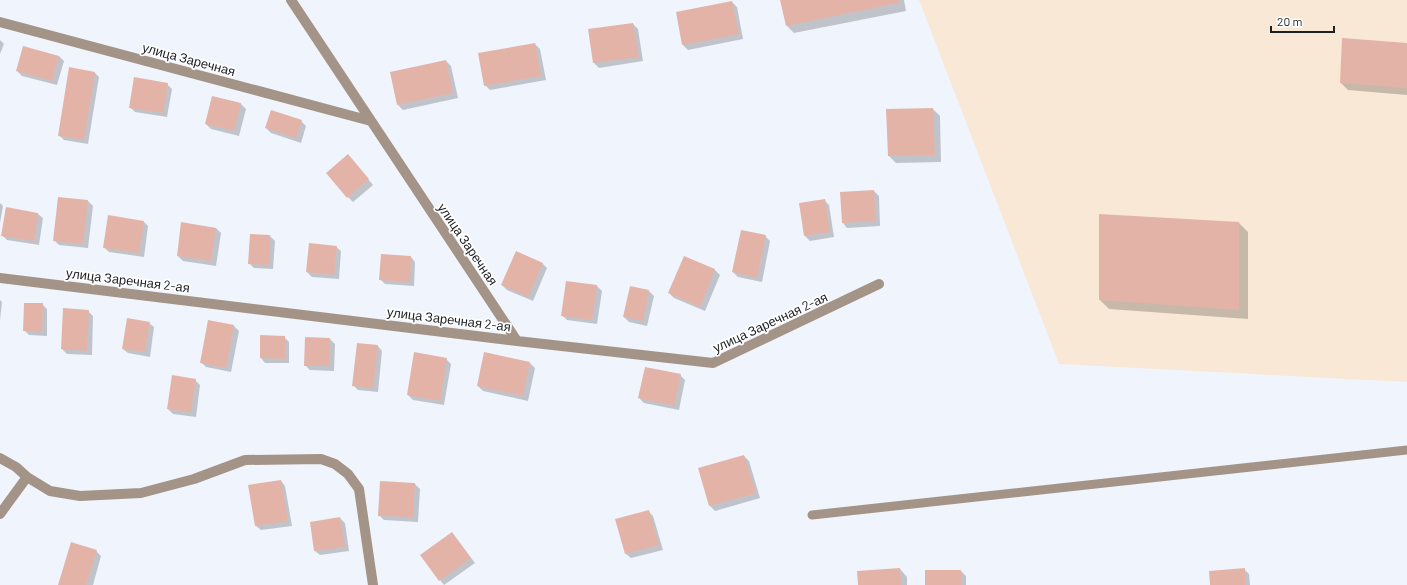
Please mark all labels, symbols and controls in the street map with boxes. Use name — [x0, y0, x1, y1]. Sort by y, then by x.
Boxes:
scale bar — [1271, 8, 1334, 34]
text: 20 m — [1277, 14, 1303, 28]
street label: улица Заречная — [141, 39, 237, 79]
street label: улица Заречная — [435, 200, 501, 288]
street label: улица Заречная 2-ая — [65, 264, 191, 296]
street label: улица Заречная 2-ая — [710, 288, 830, 356]
street label: улица Заречная 2-ая — [386, 303, 512, 335]

